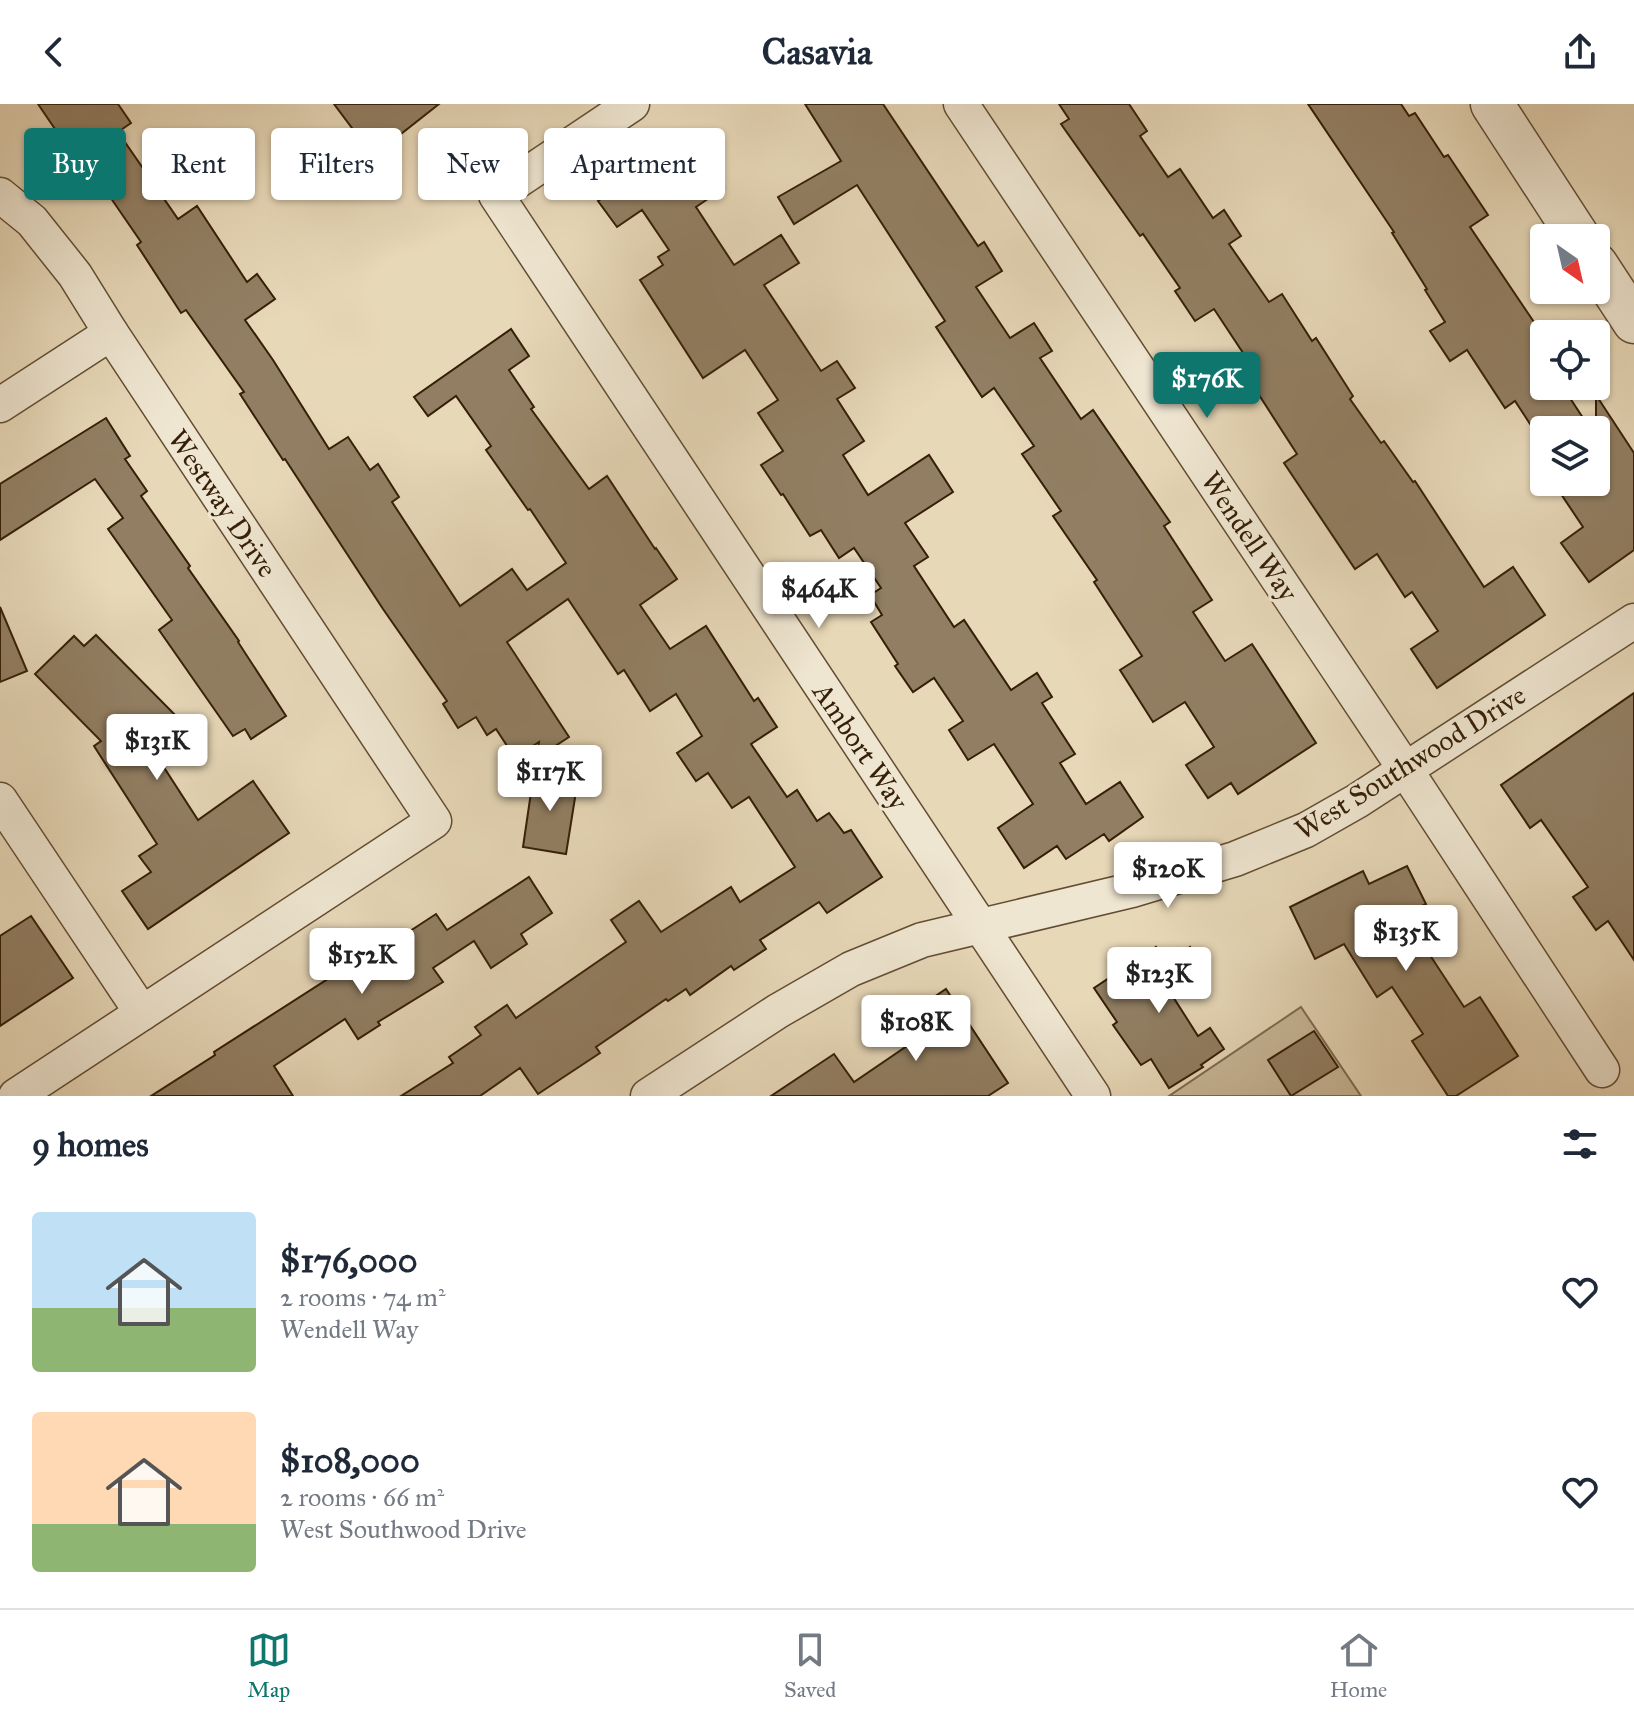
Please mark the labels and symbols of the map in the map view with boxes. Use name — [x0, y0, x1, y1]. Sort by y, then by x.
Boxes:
north arrow — [1530, 224, 1610, 304]
pin: $176K — [1151, 352, 1263, 420]
street label: Westway Drive — [160, 423, 285, 584]
street label: Wendell Way — [1193, 465, 1306, 609]
pin: $464K — [763, 562, 875, 630]
street label: Ambort Way — [805, 675, 917, 817]
street label: West Southwood Drive — [1288, 677, 1532, 848]
pin: $131K — [101, 714, 213, 782]
pin: $117K — [494, 745, 606, 813]
pin: $120K — [1112, 842, 1224, 910]
pin: $135K — [1350, 905, 1462, 973]
pin: $152K — [306, 928, 418, 996]
pin: $123K — [1103, 947, 1215, 1015]
pin: $108K — [860, 995, 972, 1063]

